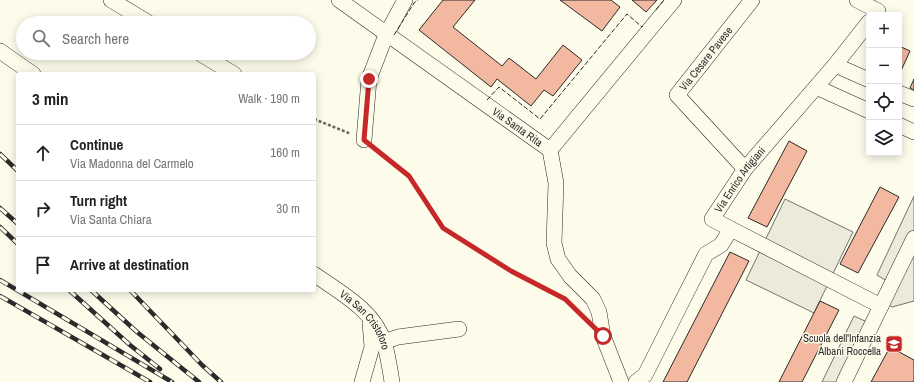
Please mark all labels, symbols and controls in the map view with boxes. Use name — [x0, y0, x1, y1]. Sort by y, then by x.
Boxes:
map controls — [866, 12, 902, 156]
button: + — [866, 12, 902, 48]
search box — [16, 16, 316, 60]
street label: Via Cesare Pavese — [676, 24, 735, 93]
icon: search — [30, 27, 52, 49]
text: Search here — [62, 28, 129, 49]
button: − — [866, 48, 902, 84]
route end — [360, 70, 378, 88]
button: locate — [866, 84, 902, 120]
text: 3 min — [32, 87, 68, 110]
text: Walk · 190 m — [238, 90, 300, 107]
street label: Via Santa Rita — [490, 104, 545, 150]
button: layers — [866, 120, 902, 156]
text: Continue — [70, 134, 123, 155]
icon: ahead — [32, 142, 54, 164]
text: 160 m — [270, 144, 300, 161]
street label: Via Enrico Artigiani — [711, 144, 768, 215]
text: Via Madonna del Carmelo — [70, 155, 194, 172]
text: Turn right — [70, 190, 127, 211]
icon: right — [32, 198, 54, 220]
text: 30 m — [276, 200, 300, 217]
text: Via Santa Chiara — [70, 211, 152, 228]
icon: arrive — [32, 254, 54, 276]
text: Arrive at destination — [70, 254, 189, 275]
street label: Via San Cristoforo — [337, 287, 393, 351]
route start — [594, 327, 612, 345]
place label: Scuola dell'Infanzia Albani Roccella — [803, 331, 881, 358]
school or university icon: Scuola dell'Infanzia Albani Roccella — [884, 334, 904, 354]

